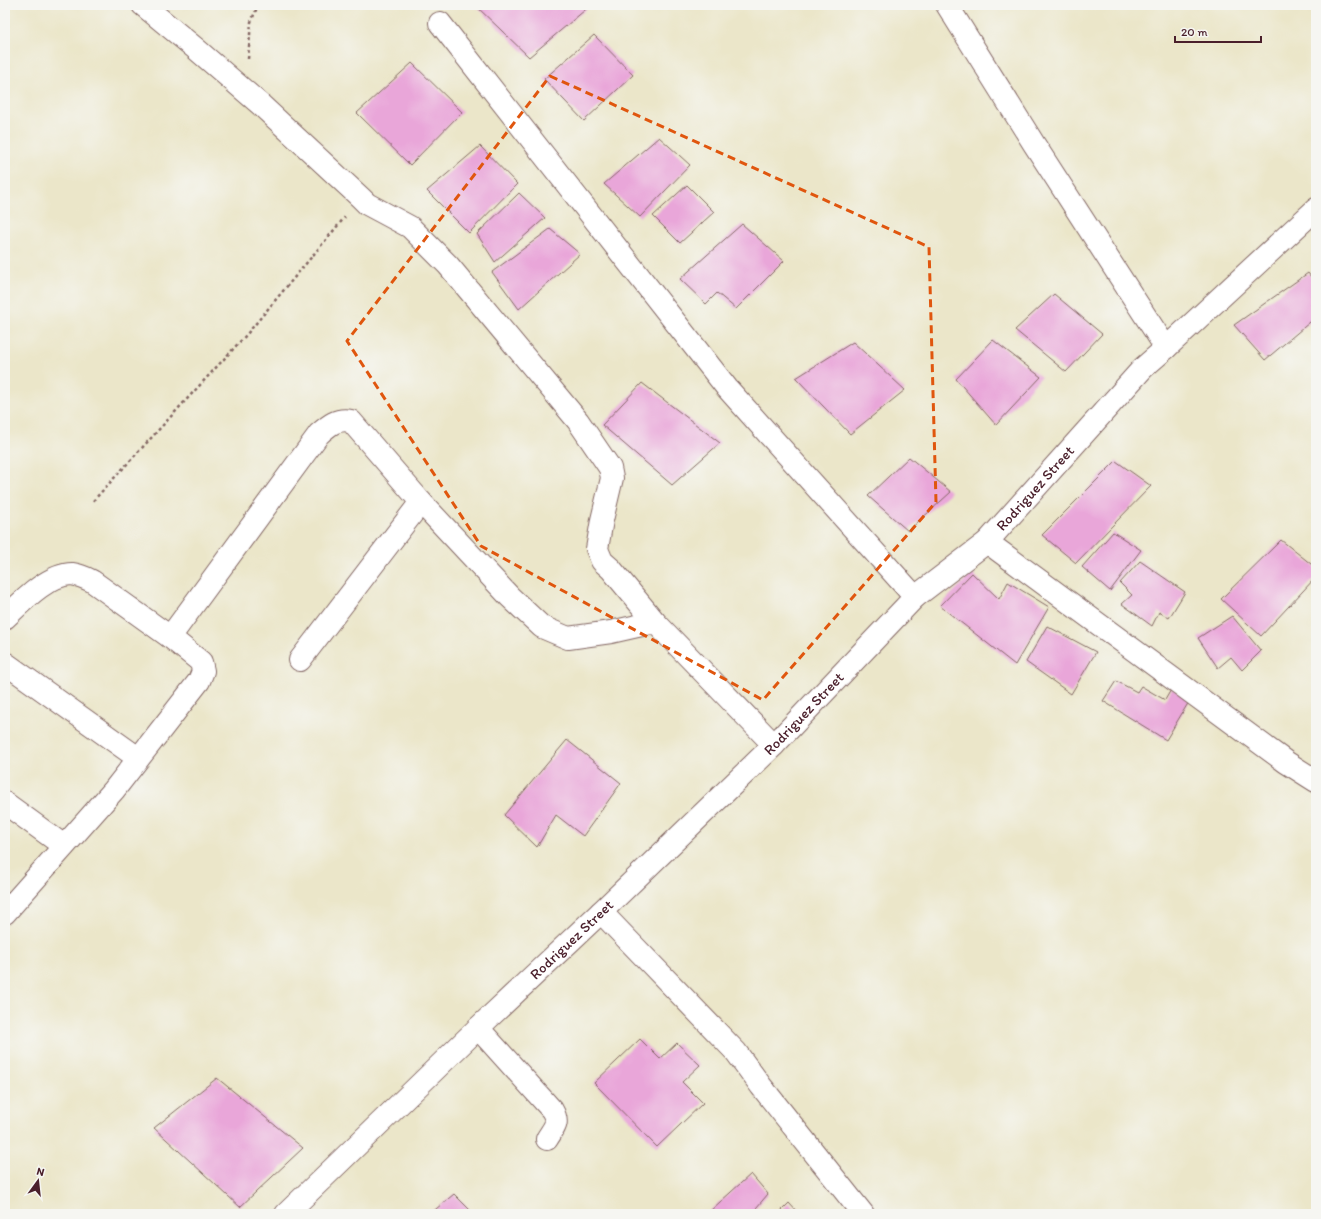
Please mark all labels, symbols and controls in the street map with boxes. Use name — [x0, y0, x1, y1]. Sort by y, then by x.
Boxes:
scale bar — [1175, 18, 1261, 44]
text: 20 m — [1181, 25, 1208, 39]
street label: Rodriguez Street — [992, 442, 1078, 535]
street label: Rodriguez Street — [760, 668, 848, 759]
street label: Rodriguez Street — [526, 896, 617, 983]
north arrow — [18, 1161, 58, 1201]
text: N — [35, 1165, 46, 1179]

